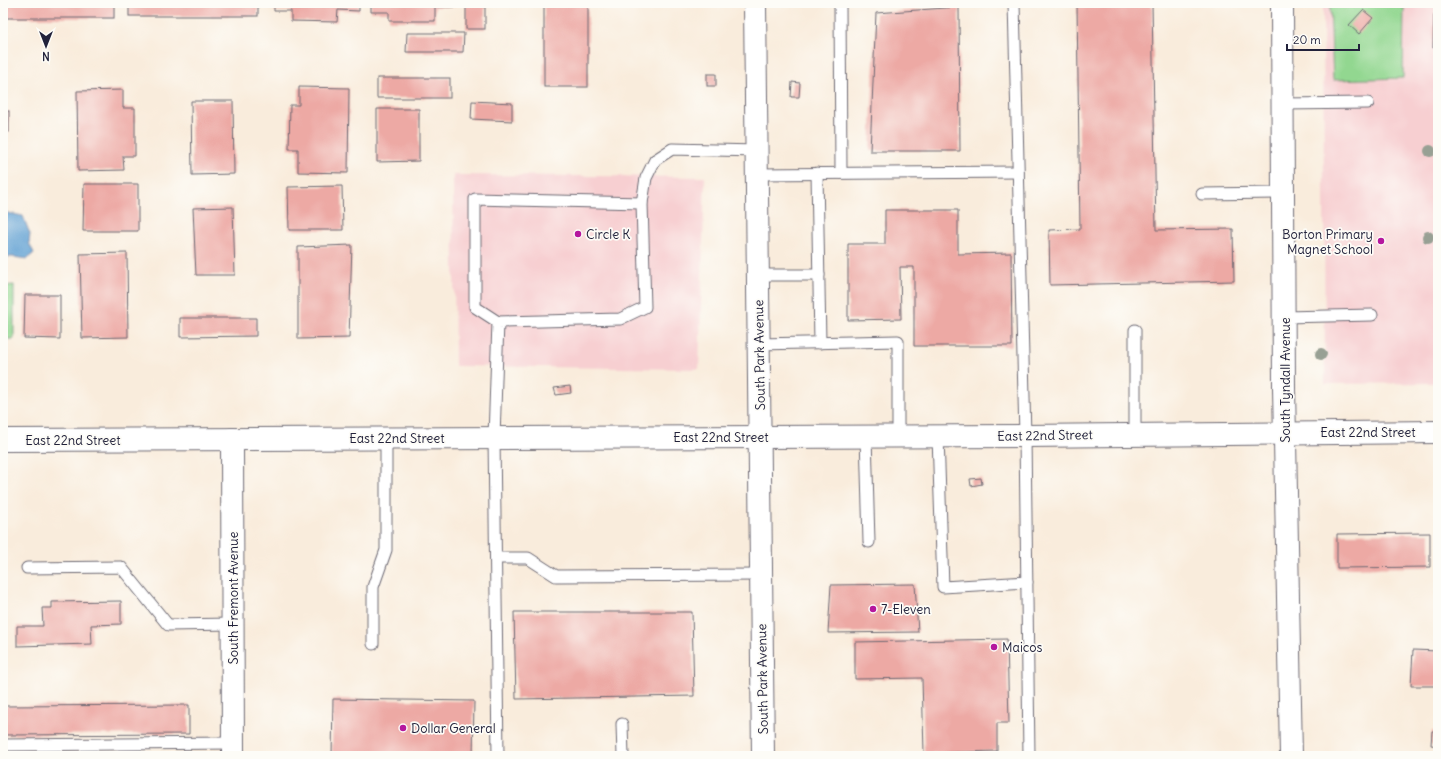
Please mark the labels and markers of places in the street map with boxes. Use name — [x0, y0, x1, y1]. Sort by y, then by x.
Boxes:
place label: Circle K — [586, 226, 630, 243]
place label: Borton Primary Magnet School — [1282, 226, 1373, 258]
marker: Circle K — [573, 229, 583, 239]
marker: Borton Primary Magnet School — [1376, 236, 1386, 246]
place label: 7-Eleven — [881, 601, 931, 618]
marker: 7-Eleven — [868, 604, 878, 614]
place label: Maicos — [1002, 639, 1043, 656]
marker: Maicos — [989, 642, 999, 652]
place label: Dollar General — [411, 720, 496, 737]
marker: Dollar General — [398, 723, 408, 733]

